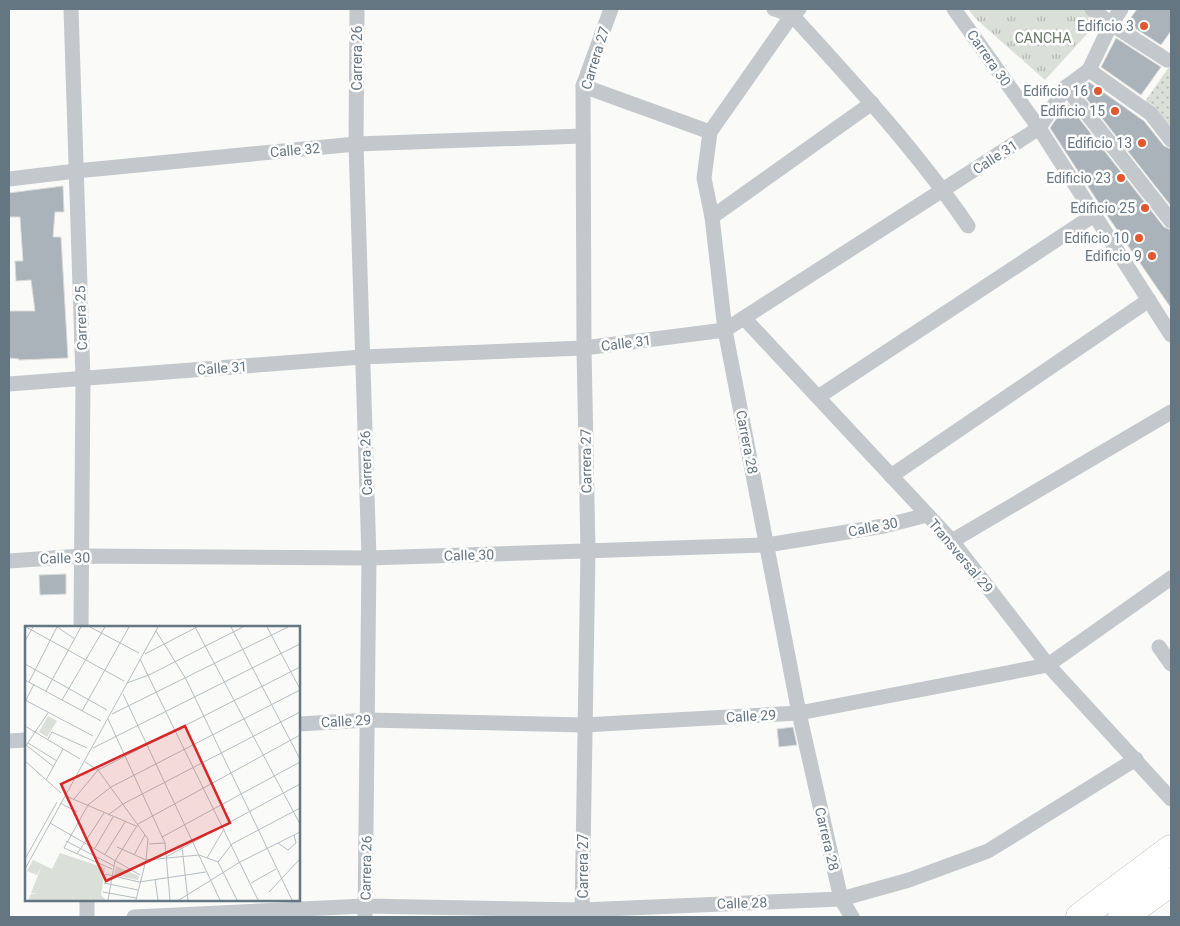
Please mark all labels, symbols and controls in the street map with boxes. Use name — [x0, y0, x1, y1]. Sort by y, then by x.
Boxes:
place label: Edificio 3 — [1077, 18, 1134, 34]
marker: Edificio 3 — [1138, 20, 1150, 32]
street label: Carrera 26 — [349, 25, 365, 90]
street label: Carrera 27 — [578, 25, 612, 91]
street label: Carrera 30 — [964, 27, 1014, 89]
park label: CANCHA — [1015, 30, 1071, 46]
place label: Edificio 16 — [1023, 83, 1088, 99]
marker: Edificio 16 — [1092, 85, 1104, 97]
place label: Edificio 15 — [1040, 103, 1105, 119]
marker: Edificio 15 — [1109, 105, 1121, 117]
place label: Edificio 13 — [1067, 135, 1132, 151]
street label: Calle 31 — [970, 137, 1020, 177]
marker: Edificio 13 — [1136, 137, 1148, 149]
street label: Calle 32 — [269, 140, 321, 160]
place label: Edificio 23 — [1046, 170, 1111, 186]
marker: Edificio 23 — [1115, 172, 1127, 184]
place label: Edificio 25 — [1070, 200, 1135, 216]
marker: Edificio 25 — [1139, 202, 1151, 214]
place label: Edificio 10 — [1064, 230, 1129, 246]
marker: Edificio 10 — [1133, 232, 1145, 244]
place label: Edificio 9 — [1085, 248, 1142, 264]
marker: Edificio 9 — [1146, 250, 1158, 262]
street label: Carrera 25 — [72, 285, 90, 351]
street label: Calle 31 — [600, 332, 652, 354]
street label: Calle 31 — [196, 358, 248, 378]
street label: Carrera 28 — [733, 409, 761, 475]
street label: Carrera 27 — [577, 428, 595, 494]
street label: Carrera 26 — [357, 430, 375, 496]
street label: Calle 30 — [847, 514, 899, 540]
street label: Transversal 29 — [926, 516, 996, 596]
street label: Calle 30 — [444, 546, 494, 564]
street label: Calle 30 — [40, 549, 90, 567]
inset map — [25, 626, 300, 901]
street label: Calle 29 — [726, 707, 776, 725]
street label: Calle 29 — [321, 712, 371, 730]
street label: Carrera 28 — [812, 806, 842, 872]
street label: Carrera 27 — [575, 833, 591, 898]
street label: Carrera 26 — [357, 835, 375, 901]
street label: Calle 28 — [717, 894, 767, 912]

